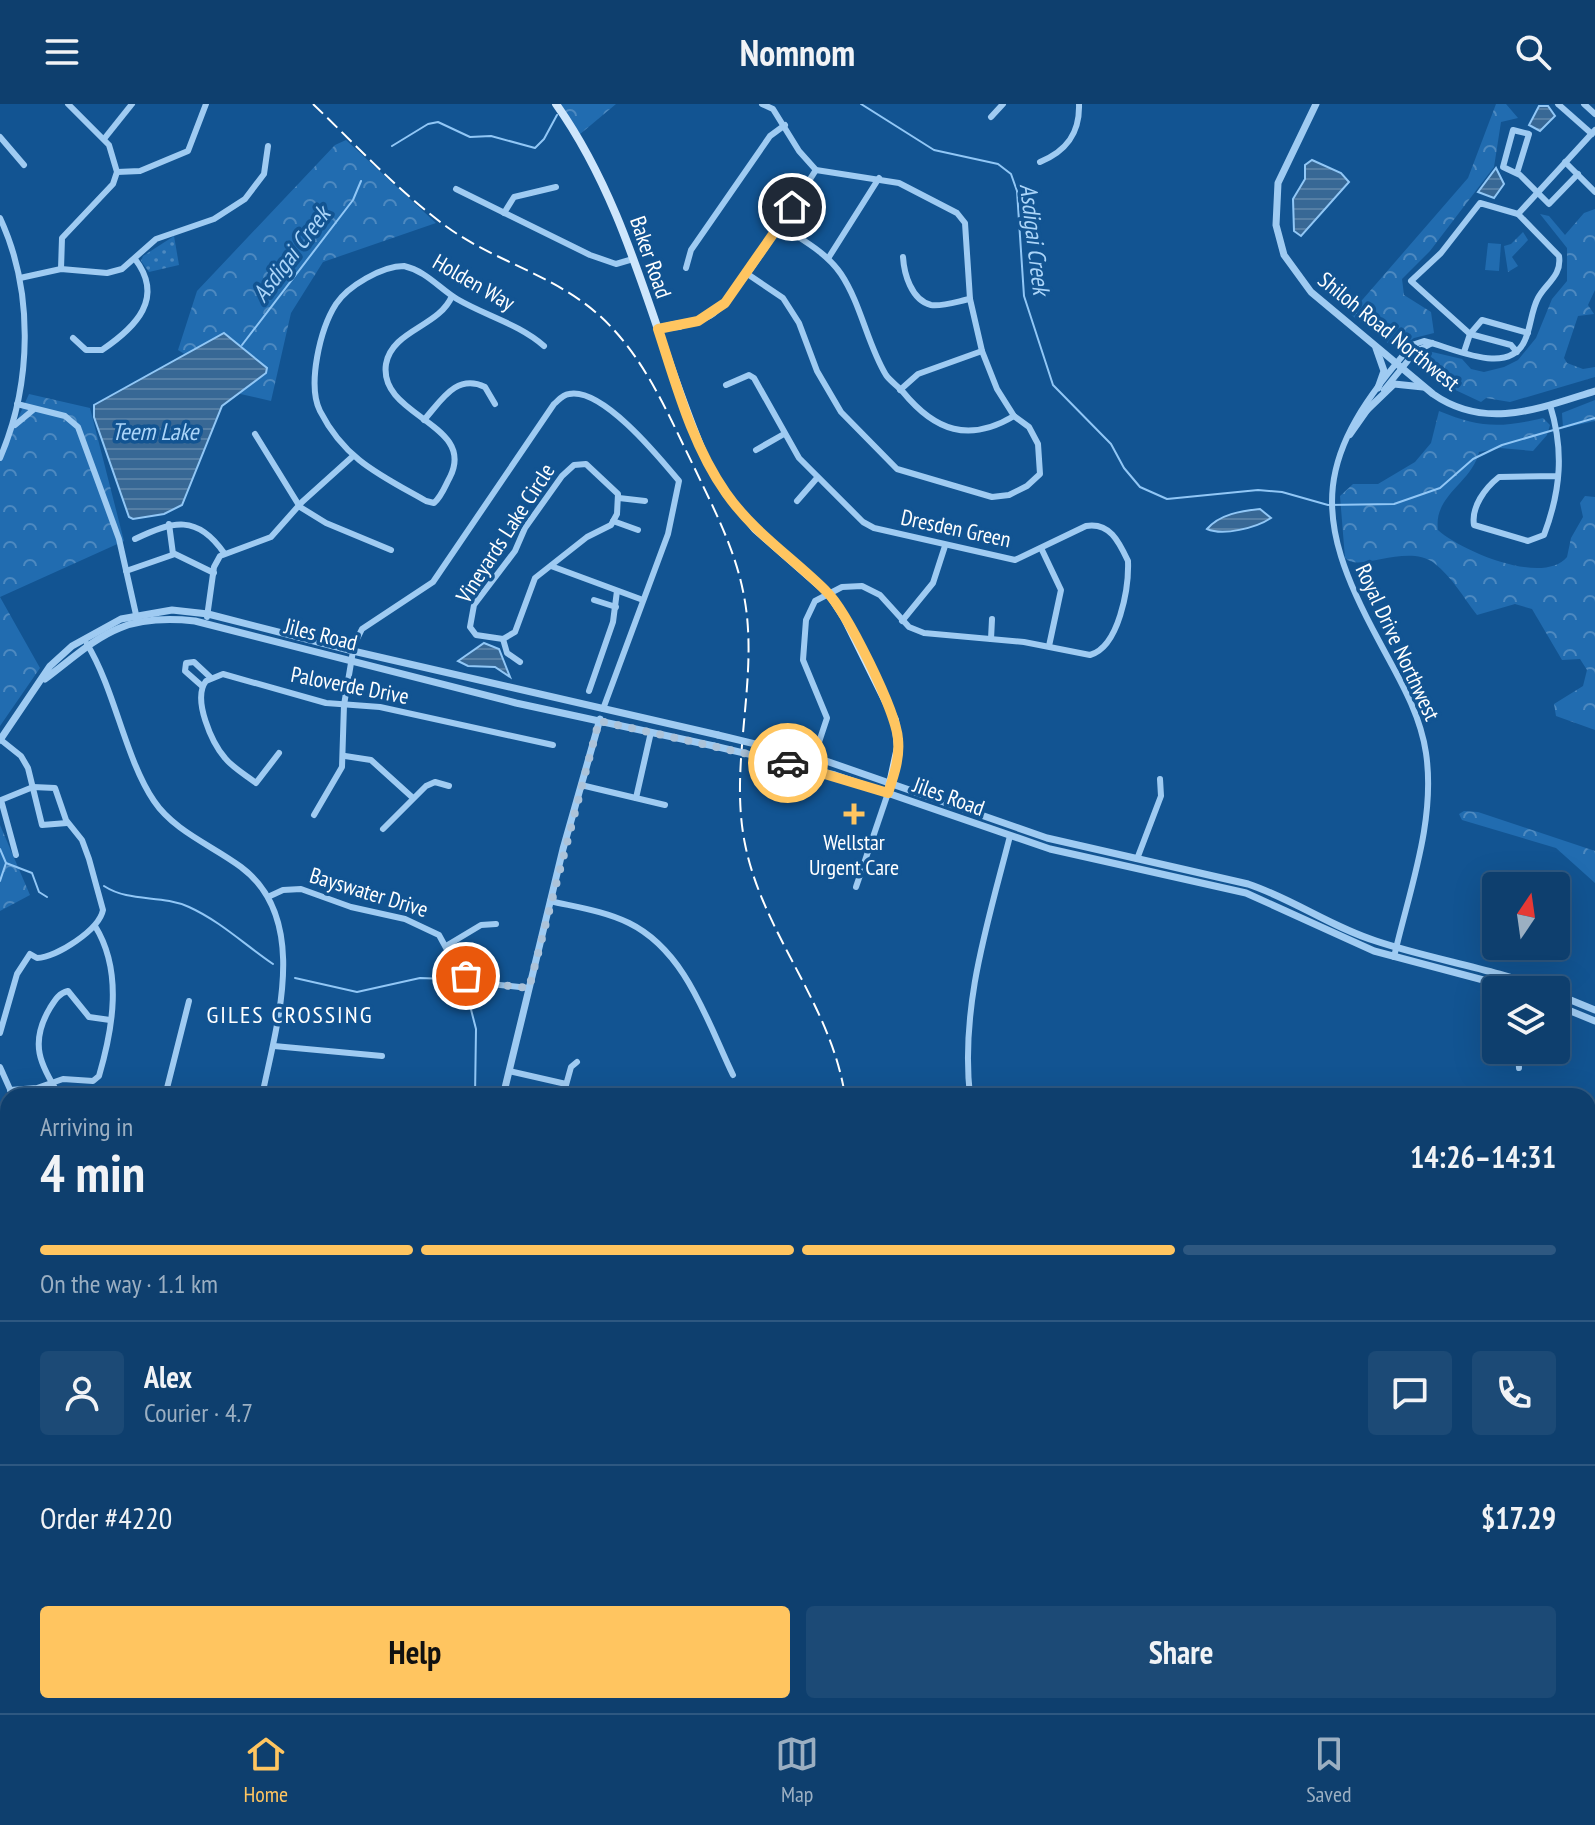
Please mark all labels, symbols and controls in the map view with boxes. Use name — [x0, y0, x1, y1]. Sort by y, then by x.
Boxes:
text: Nomnom — [740, 29, 855, 76]
icon: menu — [40, 30, 84, 74]
icon: search — [1511, 30, 1555, 74]
pin — [758, 173, 826, 241]
water label: Asdigai Creek — [1013, 182, 1058, 299]
icon: home — [770, 185, 814, 229]
water label: Asdigai Creek — [245, 198, 339, 308]
street label: Baker Road — [624, 212, 678, 302]
street label: Holden Way — [428, 247, 521, 317]
street label: Shiloh Road Northwest — [1313, 265, 1465, 397]
water label: Teem Lake — [112, 416, 200, 447]
street label: Vineyards Lake Circle — [449, 458, 560, 609]
street label: Dresden Green — [899, 503, 1013, 553]
street label: Royal Drive Northwest — [1350, 559, 1446, 725]
street label: Jiles Road — [281, 611, 360, 657]
street label: Paloverde Drive — [289, 660, 411, 710]
courier — [748, 723, 828, 803]
icon: car — [766, 741, 810, 785]
street label: Jiles Road — [909, 770, 989, 822]
marker: Wellstar Urgent Care — [843, 803, 865, 825]
place label: Wellstar Urgent Care — [809, 828, 899, 881]
street label: Bayswater Drive — [306, 861, 432, 923]
north arrow — [1482, 872, 1570, 960]
map controls — [1482, 872, 1570, 1064]
pin — [432, 942, 500, 1010]
icon: bag — [444, 954, 488, 998]
button: layers — [1482, 976, 1570, 1064]
district label: GILES CROSSING — [207, 999, 373, 1030]
text: Arriving in — [40, 1110, 133, 1143]
text: 14:26–14:31 — [1410, 1137, 1556, 1176]
text: 4 min — [40, 1139, 145, 1206]
text: On the way · 1.1 km — [40, 1267, 218, 1300]
button: person — [40, 1351, 124, 1435]
button: chat — [1368, 1351, 1452, 1435]
button: phone — [1472, 1351, 1556, 1435]
text: Alex — [144, 1357, 192, 1396]
text: Courier · 4.7 — [144, 1396, 253, 1429]
text: Order #4220 — [40, 1498, 172, 1537]
text: $17.29 — [1481, 1498, 1556, 1537]
button: Help — [40, 1606, 790, 1698]
button: Share — [806, 1606, 1556, 1698]
tab: Home — [243, 1732, 288, 1808]
tab: Map — [775, 1732, 819, 1808]
tab: Saved — [1306, 1732, 1352, 1808]

